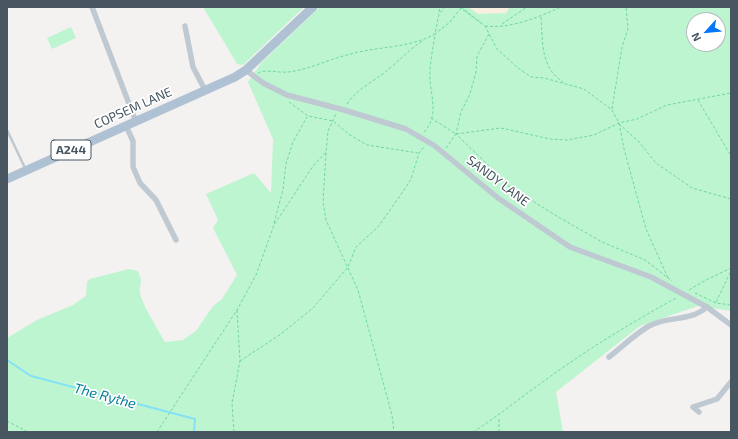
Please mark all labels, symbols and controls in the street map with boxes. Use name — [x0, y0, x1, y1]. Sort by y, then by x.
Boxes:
north arrow — [686, 12, 726, 52]
text: N — [688, 31, 703, 44]
street label: COPSEM LANE — [92, 84, 174, 132]
road number: A244 — [51, 140, 91, 160]
street label: SANDY LANE — [464, 152, 532, 210]
water label: The Rythe — [72, 380, 138, 412]

